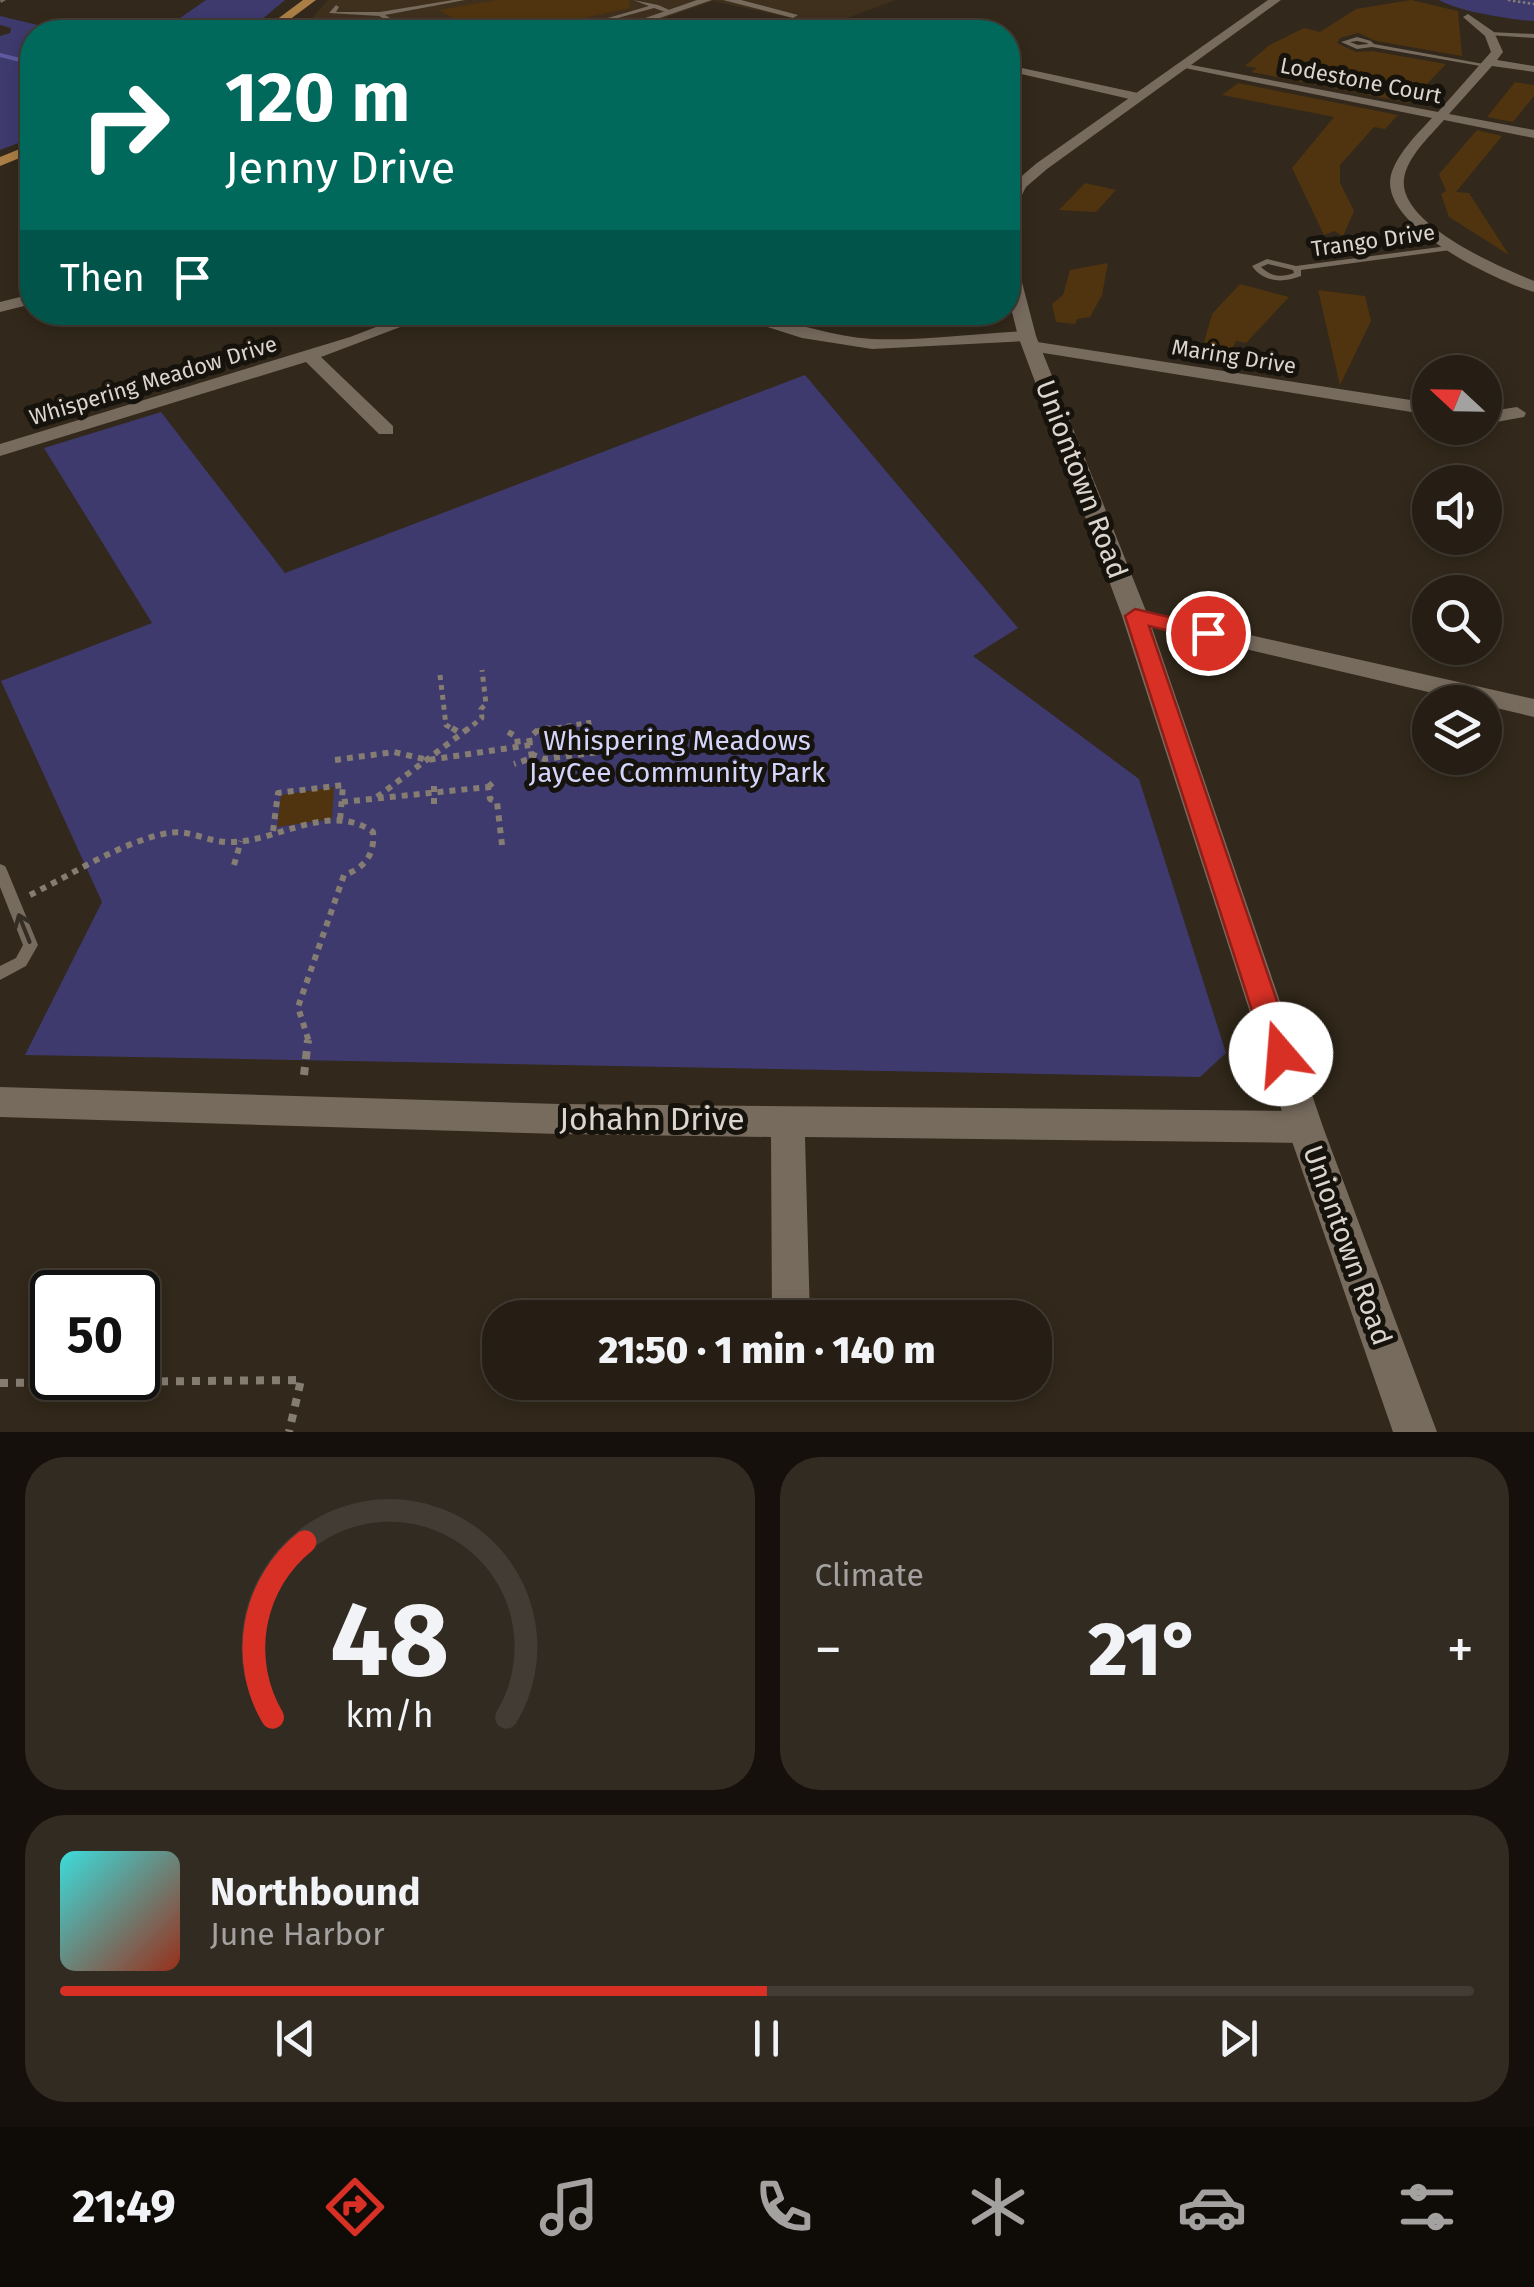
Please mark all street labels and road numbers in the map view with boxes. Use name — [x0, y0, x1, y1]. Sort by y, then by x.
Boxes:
street label: Lodestone Court — [1278, 52, 1444, 109]
street label: Trango Drive — [1309, 218, 1437, 263]
street label: Whispering Meadow Drive — [26, 330, 280, 431]
street label: Maring Drive — [1170, 333, 1298, 380]
street label: Uniontown Road — [1028, 375, 1135, 583]
street label: Johahn Drive — [559, 1100, 745, 1138]
street label: Uniontown Road — [1296, 1141, 1399, 1350]

